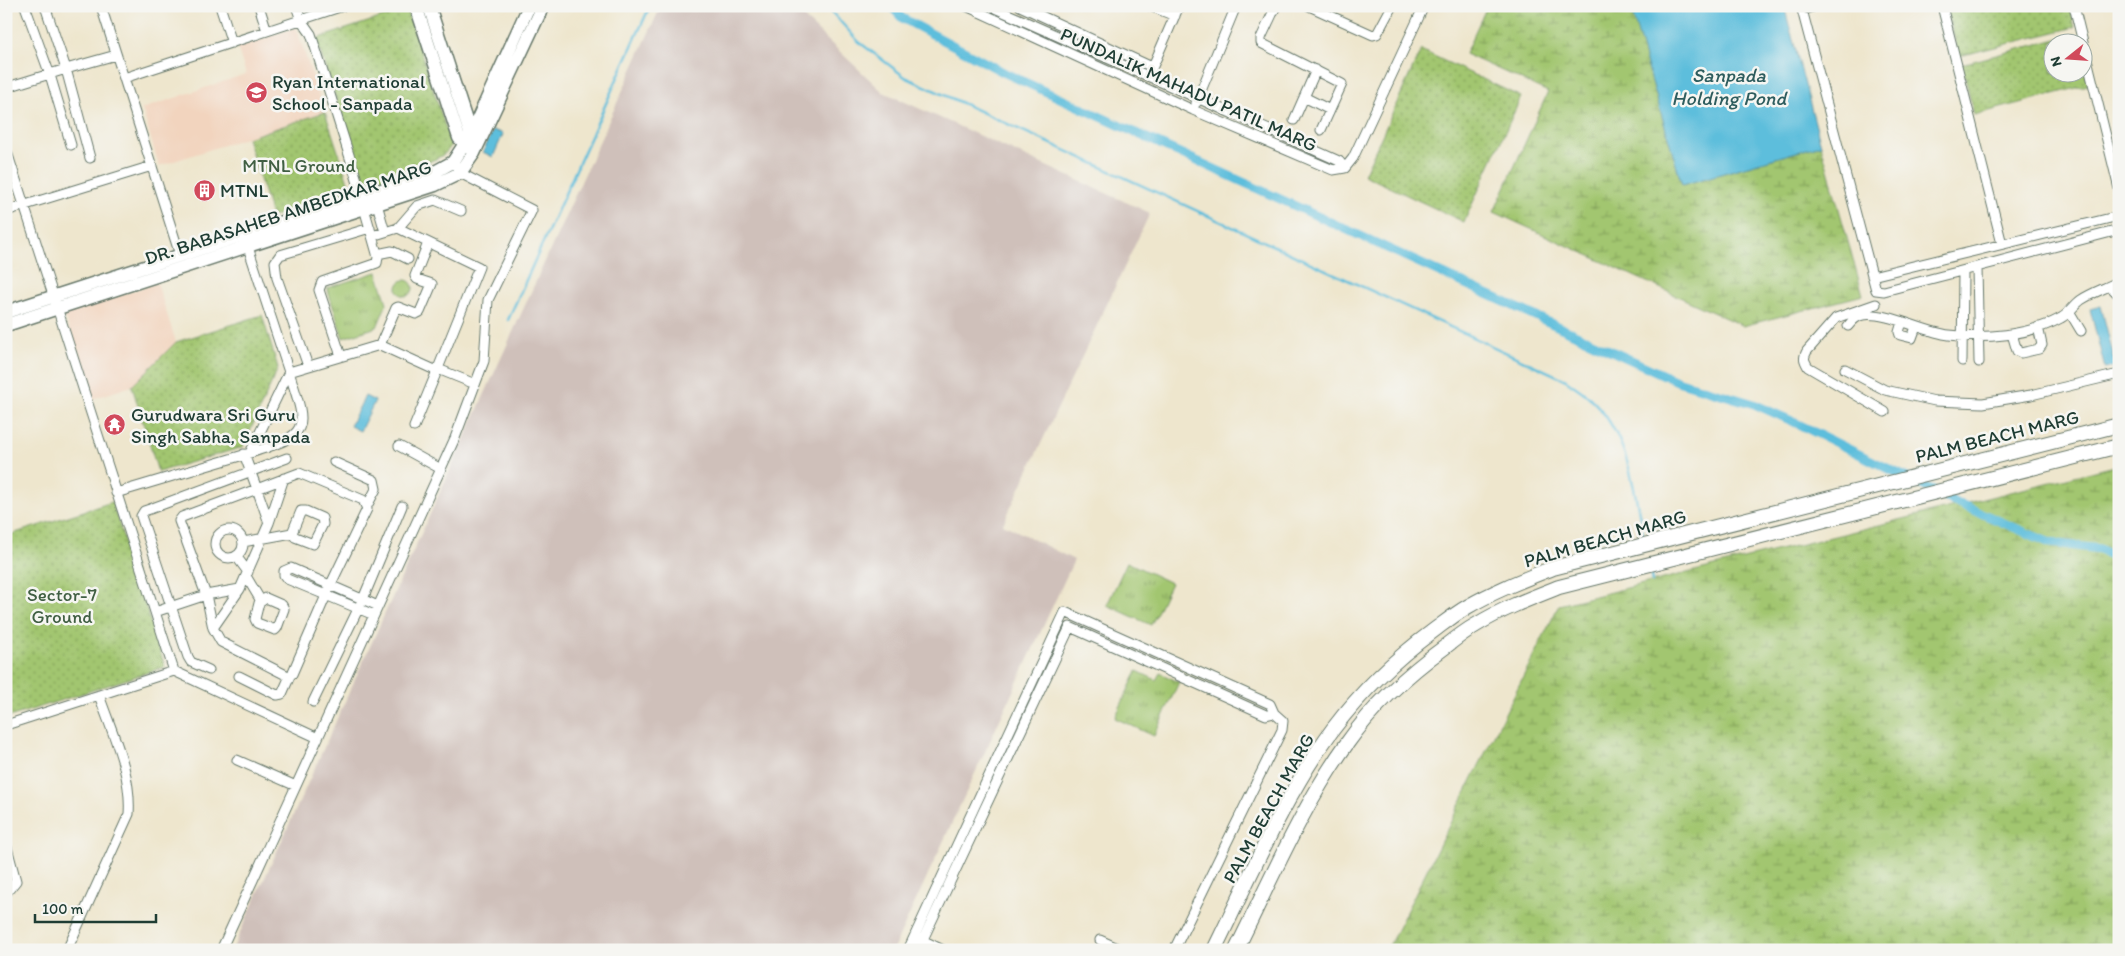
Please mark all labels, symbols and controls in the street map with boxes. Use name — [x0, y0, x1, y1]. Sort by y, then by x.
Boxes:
street label: PUNDALIK MAHADU PATIL MARG — [1057, 22, 1321, 157]
north arrow — [2042, 32, 2092, 82]
text: N — [2047, 55, 2066, 69]
water label: Sanpada Holding Pond — [1672, 63, 1789, 110]
place label: Ryan International School - Sanpada — [272, 70, 426, 115]
school or university icon: Ryan International School - Sanpada — [244, 80, 268, 104]
park label: MTNL Ground — [242, 154, 356, 177]
street label: DR. BABASAHEB AMBEDKAR MARG — [142, 155, 435, 270]
building icon: MTNL — [192, 178, 216, 202]
place label: MTNL — [220, 179, 268, 202]
place label: Gurudwara Sri Guru Singh Sabha, Sanpada — [131, 403, 310, 448]
street label: PALM BEACH MARG — [1913, 405, 2081, 468]
temple icon: Gurudwara Sri Guru Singh Sabha, Sanpada — [103, 413, 127, 437]
street label: PALM BEACH MARG — [1521, 504, 1689, 573]
park label: Sector-7 Ground — [27, 583, 97, 628]
street label: PALM BEACH MARG — [1218, 729, 1319, 887]
scale bar — [35, 891, 156, 923]
text: 100 m — [42, 900, 84, 918]

